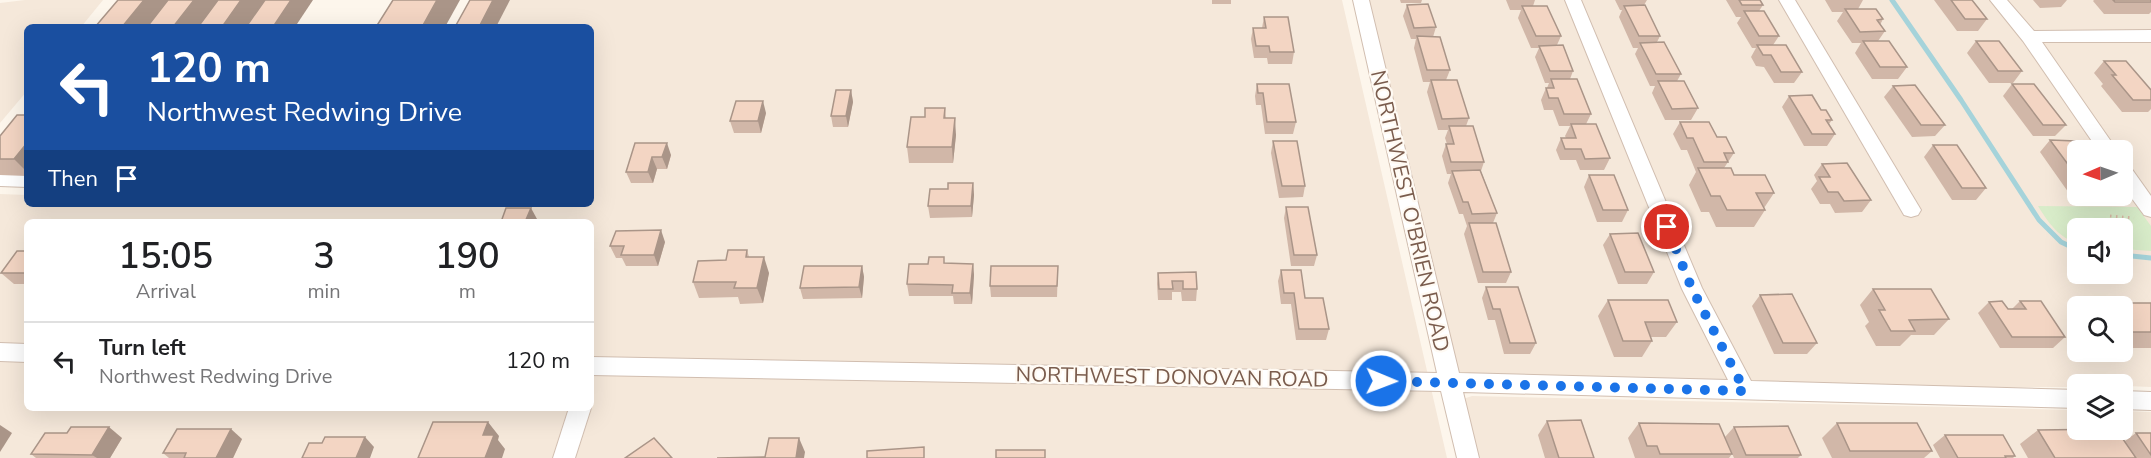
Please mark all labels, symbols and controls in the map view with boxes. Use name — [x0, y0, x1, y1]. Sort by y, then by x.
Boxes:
text: 120 m — [147, 40, 271, 97]
icon: left — [48, 48, 126, 126]
street label: NORTHWEST O'BRIEN ROAD — [1364, 68, 1456, 354]
text: Northwest Redwing Drive — [147, 94, 462, 131]
north arrow — [2067, 140, 2133, 206]
map controls — [2067, 140, 2133, 440]
icon: arrive — [110, 162, 143, 195]
text: Then — [48, 164, 98, 194]
pin — [1641, 201, 1692, 252]
icon: arrive — [1650, 210, 1683, 243]
button: sound — [2067, 218, 2133, 284]
text: 15:05 — [118, 232, 213, 281]
text: 3 — [313, 232, 335, 281]
text: 190 — [435, 232, 500, 281]
text: Arrival — [136, 278, 196, 305]
text: min — [308, 278, 341, 305]
text: m — [459, 278, 476, 305]
button: search — [2067, 296, 2133, 362]
text: Turn left — [99, 333, 186, 363]
icon: left — [48, 345, 81, 378]
text: 120 m — [506, 346, 570, 376]
position arrow — [1349, 349, 1413, 413]
street label: NORTHWEST DONOVAN ROAD — [1015, 360, 1329, 394]
text: Northwest Redwing Drive — [99, 363, 332, 390]
button: layers — [2067, 374, 2133, 440]

